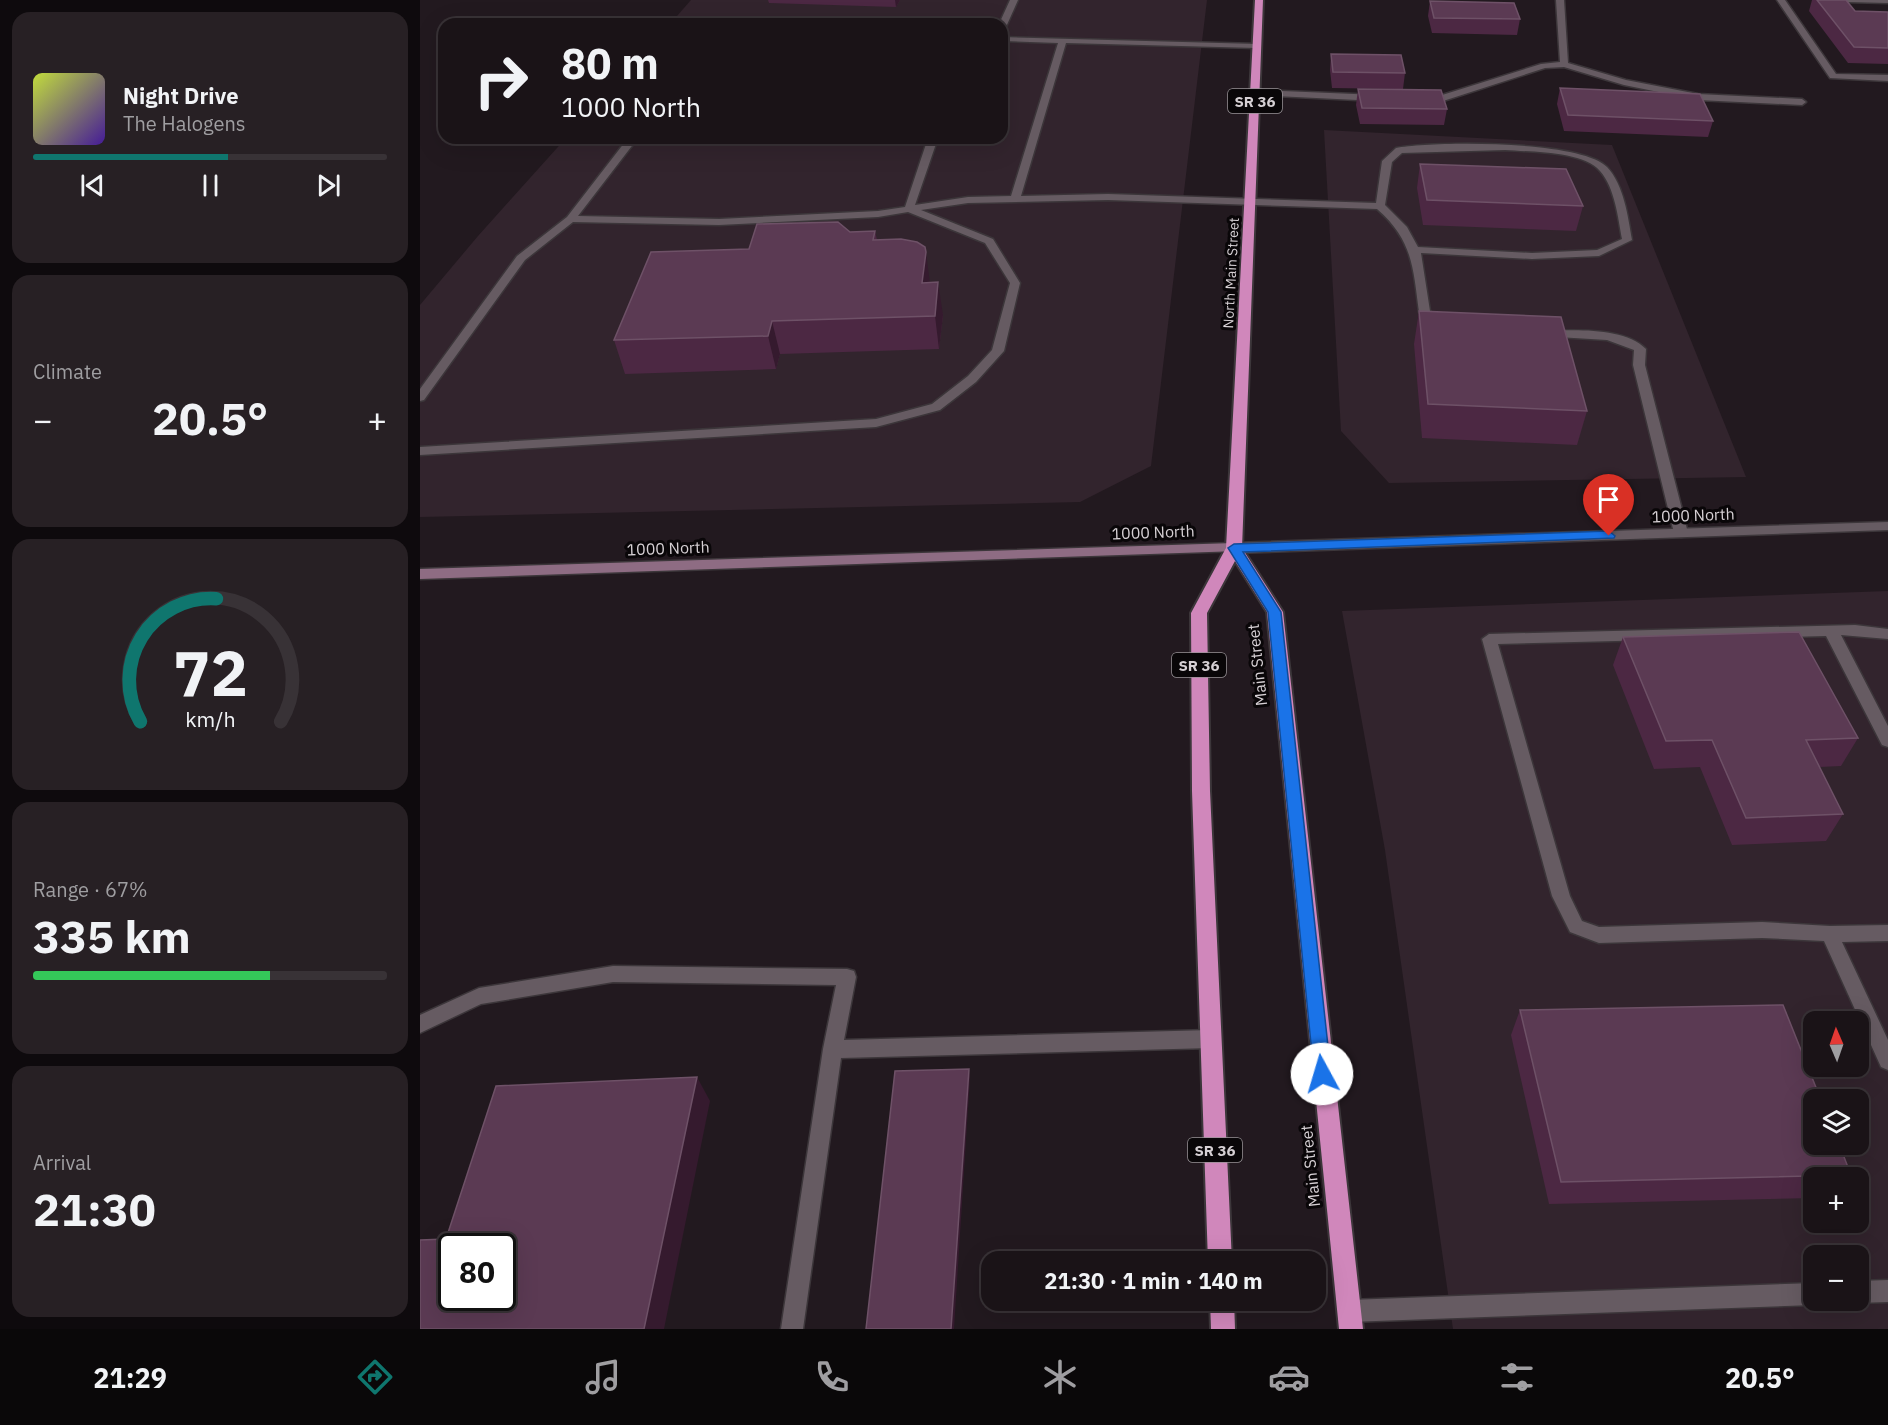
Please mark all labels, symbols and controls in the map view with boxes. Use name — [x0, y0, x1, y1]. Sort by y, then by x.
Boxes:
text: 80 m — [561, 36, 659, 91]
icon: right — [462, 42, 540, 120]
text: Night Drive — [123, 81, 239, 110]
text: 1000 North — [561, 89, 701, 124]
road number: SR 36 — [1228, 89, 1282, 113]
text: The Halogens — [123, 110, 245, 137]
icon: previous — [76, 169, 109, 202]
icon: pause — [194, 169, 227, 202]
icon: next — [312, 169, 345, 202]
street label: North Main Street — [1219, 217, 1243, 329]
text: Climate — [33, 358, 102, 385]
text: 20.5° — [152, 389, 268, 447]
text: − — [33, 398, 53, 441]
text: + — [367, 398, 387, 441]
pin — [1583, 474, 1634, 536]
icon: arrive — [1592, 483, 1625, 516]
street label: 1000 North — [1651, 504, 1735, 526]
street label: 1000 North — [1111, 521, 1195, 543]
street label: 1000 North — [626, 537, 710, 559]
street label: Main Street — [1243, 623, 1271, 707]
text: 72 — [173, 632, 247, 713]
road number: SR 36 — [1172, 653, 1226, 677]
text: km/h — [185, 705, 235, 733]
text: Range · 67% — [33, 876, 148, 903]
text: 335 km — [33, 907, 191, 965]
north arrow — [1803, 1011, 1869, 1077]
map controls — [1803, 1011, 1869, 1311]
position arrow — [1290, 1042, 1354, 1106]
button: layers — [1803, 1089, 1869, 1155]
street label: Main Street — [1296, 1124, 1324, 1208]
road number: SR 36 — [1188, 1138, 1242, 1162]
text: Arrival — [33, 1149, 91, 1176]
button: + — [1803, 1167, 1869, 1233]
text: 21:30 — [33, 1180, 156, 1238]
speed limit sign: 80 — [438, 1233, 516, 1311]
button: − — [1803, 1245, 1869, 1311]
text: 21:30 · 1 min · 140 m — [1044, 1266, 1263, 1295]
icon: directions — [354, 1356, 396, 1398]
icon: music — [582, 1356, 624, 1398]
icon: phone — [811, 1356, 853, 1398]
icon: climate — [1039, 1356, 1081, 1398]
icon: car — [1268, 1356, 1310, 1398]
icon: filters — [1496, 1356, 1538, 1398]
text: 21:29 — [93, 1360, 167, 1395]
text: 20.5° — [1725, 1360, 1795, 1395]

